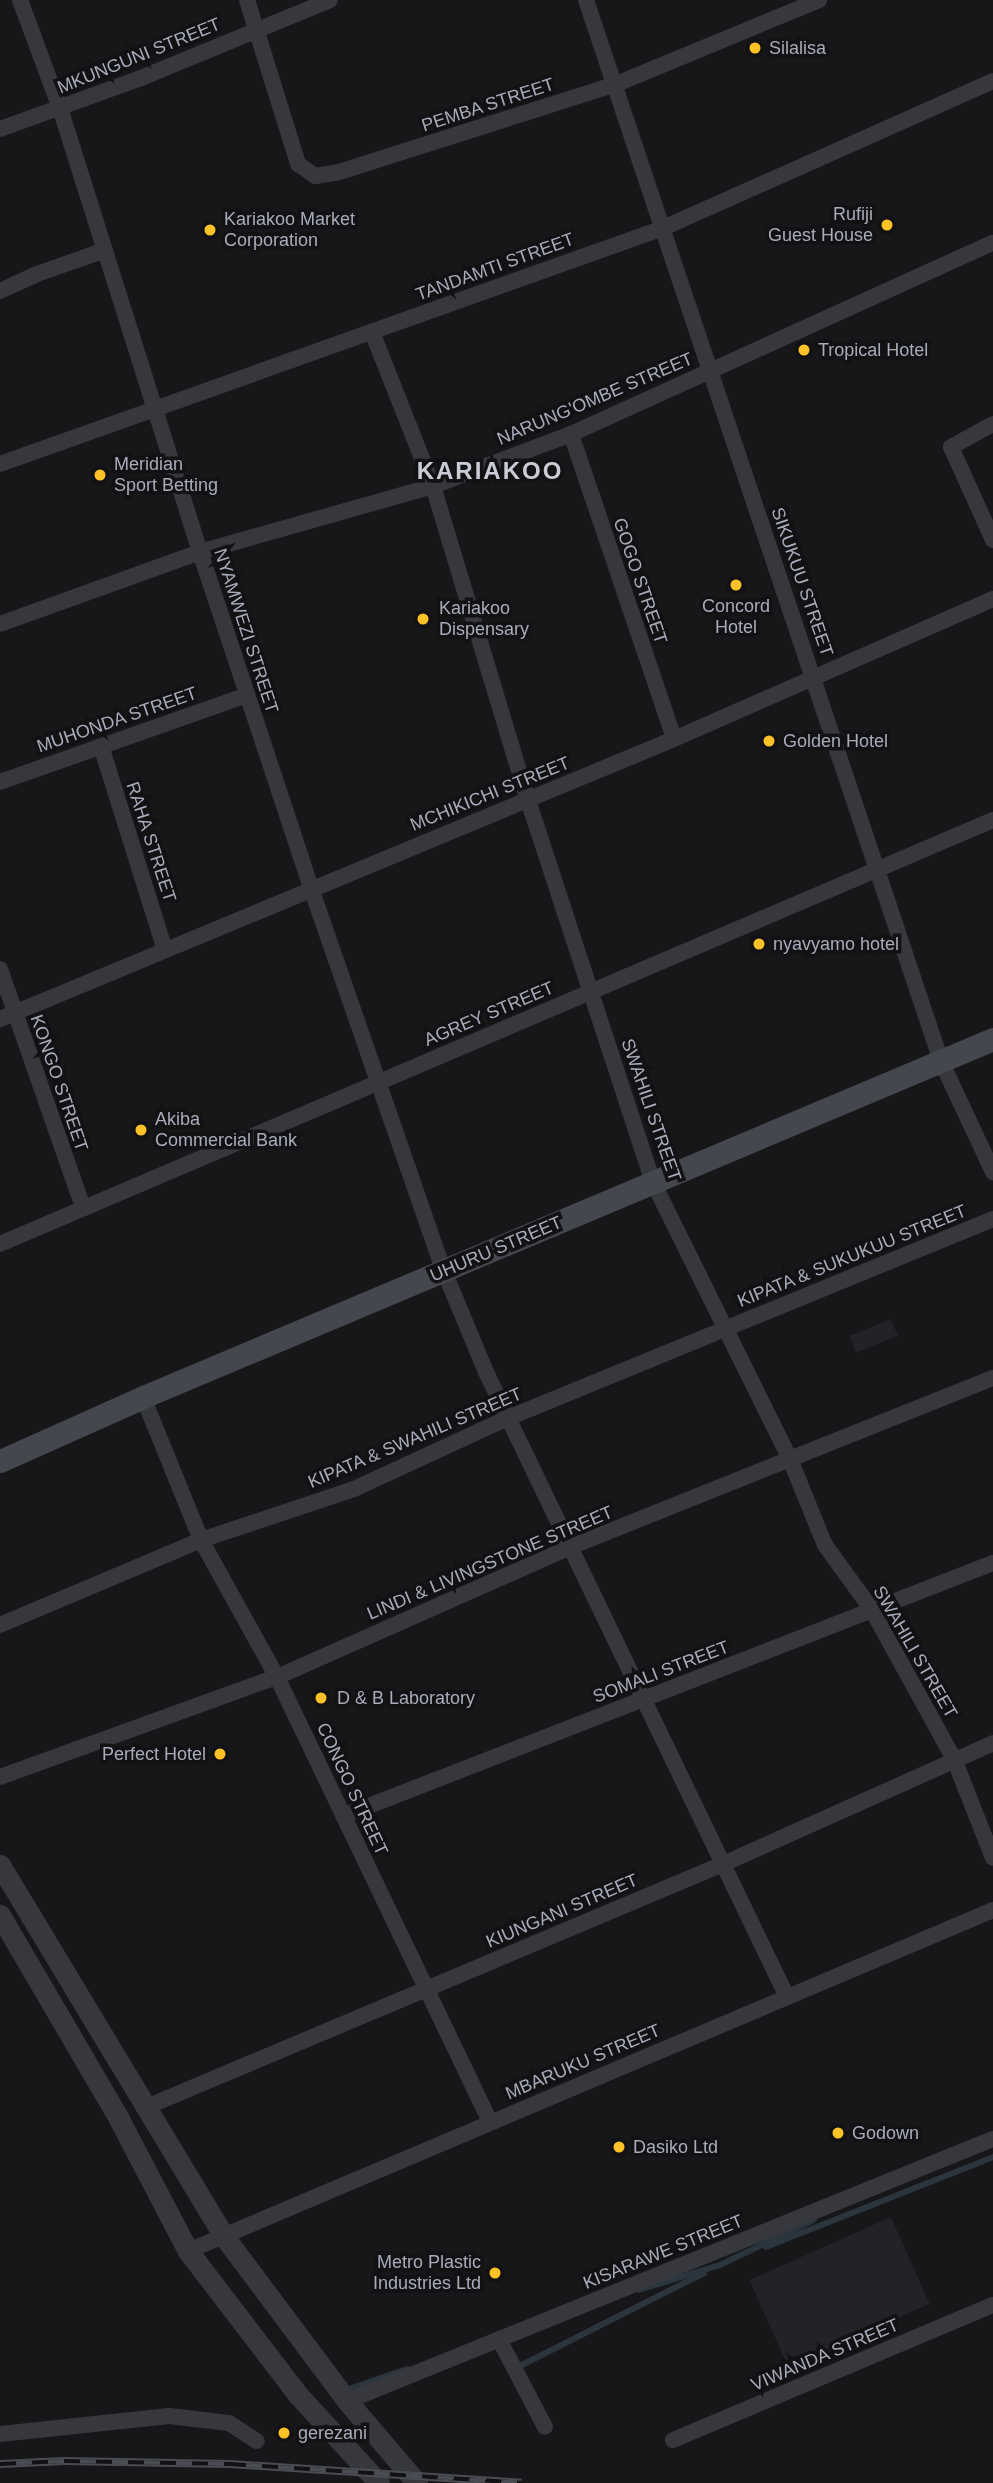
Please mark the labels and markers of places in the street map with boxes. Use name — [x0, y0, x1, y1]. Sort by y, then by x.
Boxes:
place label: Silalisa — [769, 37, 826, 59]
marker: Silalisa — [747, 40, 763, 56]
place label: Rufiji Guest House — [768, 204, 873, 246]
place label: Kariakoo Market Corporation — [224, 209, 355, 252]
marker: Rufiji Guest House — [879, 217, 895, 233]
marker: Kariakoo Market Corporation — [202, 222, 218, 238]
place label: Tropical Hotel — [818, 339, 928, 361]
marker: Tropical Hotel — [796, 342, 812, 358]
place label: Meridian Sport Betting — [114, 454, 218, 496]
marker: Meridian Sport Betting — [92, 467, 108, 483]
marker: Concord Hotel — [728, 577, 744, 593]
place label: Concord Hotel — [702, 596, 770, 638]
place label: Kariakoo Dispensary — [439, 598, 529, 640]
marker: Kariakoo Dispensary — [413, 609, 433, 629]
place label: Golden Hotel — [783, 730, 888, 752]
marker: Golden Hotel — [761, 733, 777, 749]
place label: nyavyamo hotel — [773, 933, 899, 955]
marker: nyavyamo hotel — [751, 936, 767, 952]
place label: Akiba Commercial Bank — [155, 1109, 297, 1152]
marker: Akiba Commercial Bank — [133, 1122, 149, 1138]
place label: D & B Laboratory — [337, 1687, 475, 1709]
marker: D & B Laboratory — [311, 1688, 331, 1708]
place label: Perfect Hotel — [102, 1743, 206, 1765]
marker: Perfect Hotel — [212, 1746, 228, 1762]
place label: Godown — [852, 2122, 919, 2144]
marker: Godown — [830, 2125, 846, 2141]
place label: Dasiko Ltd — [633, 2136, 718, 2158]
marker: Dasiko Ltd — [611, 2139, 627, 2155]
place label: Metro Plastic Industries Ltd — [373, 2252, 481, 2294]
marker: Metro Plastic Industries Ltd — [487, 2265, 503, 2281]
place label: gerezani — [298, 2422, 367, 2444]
marker: gerezani — [276, 2425, 292, 2441]

